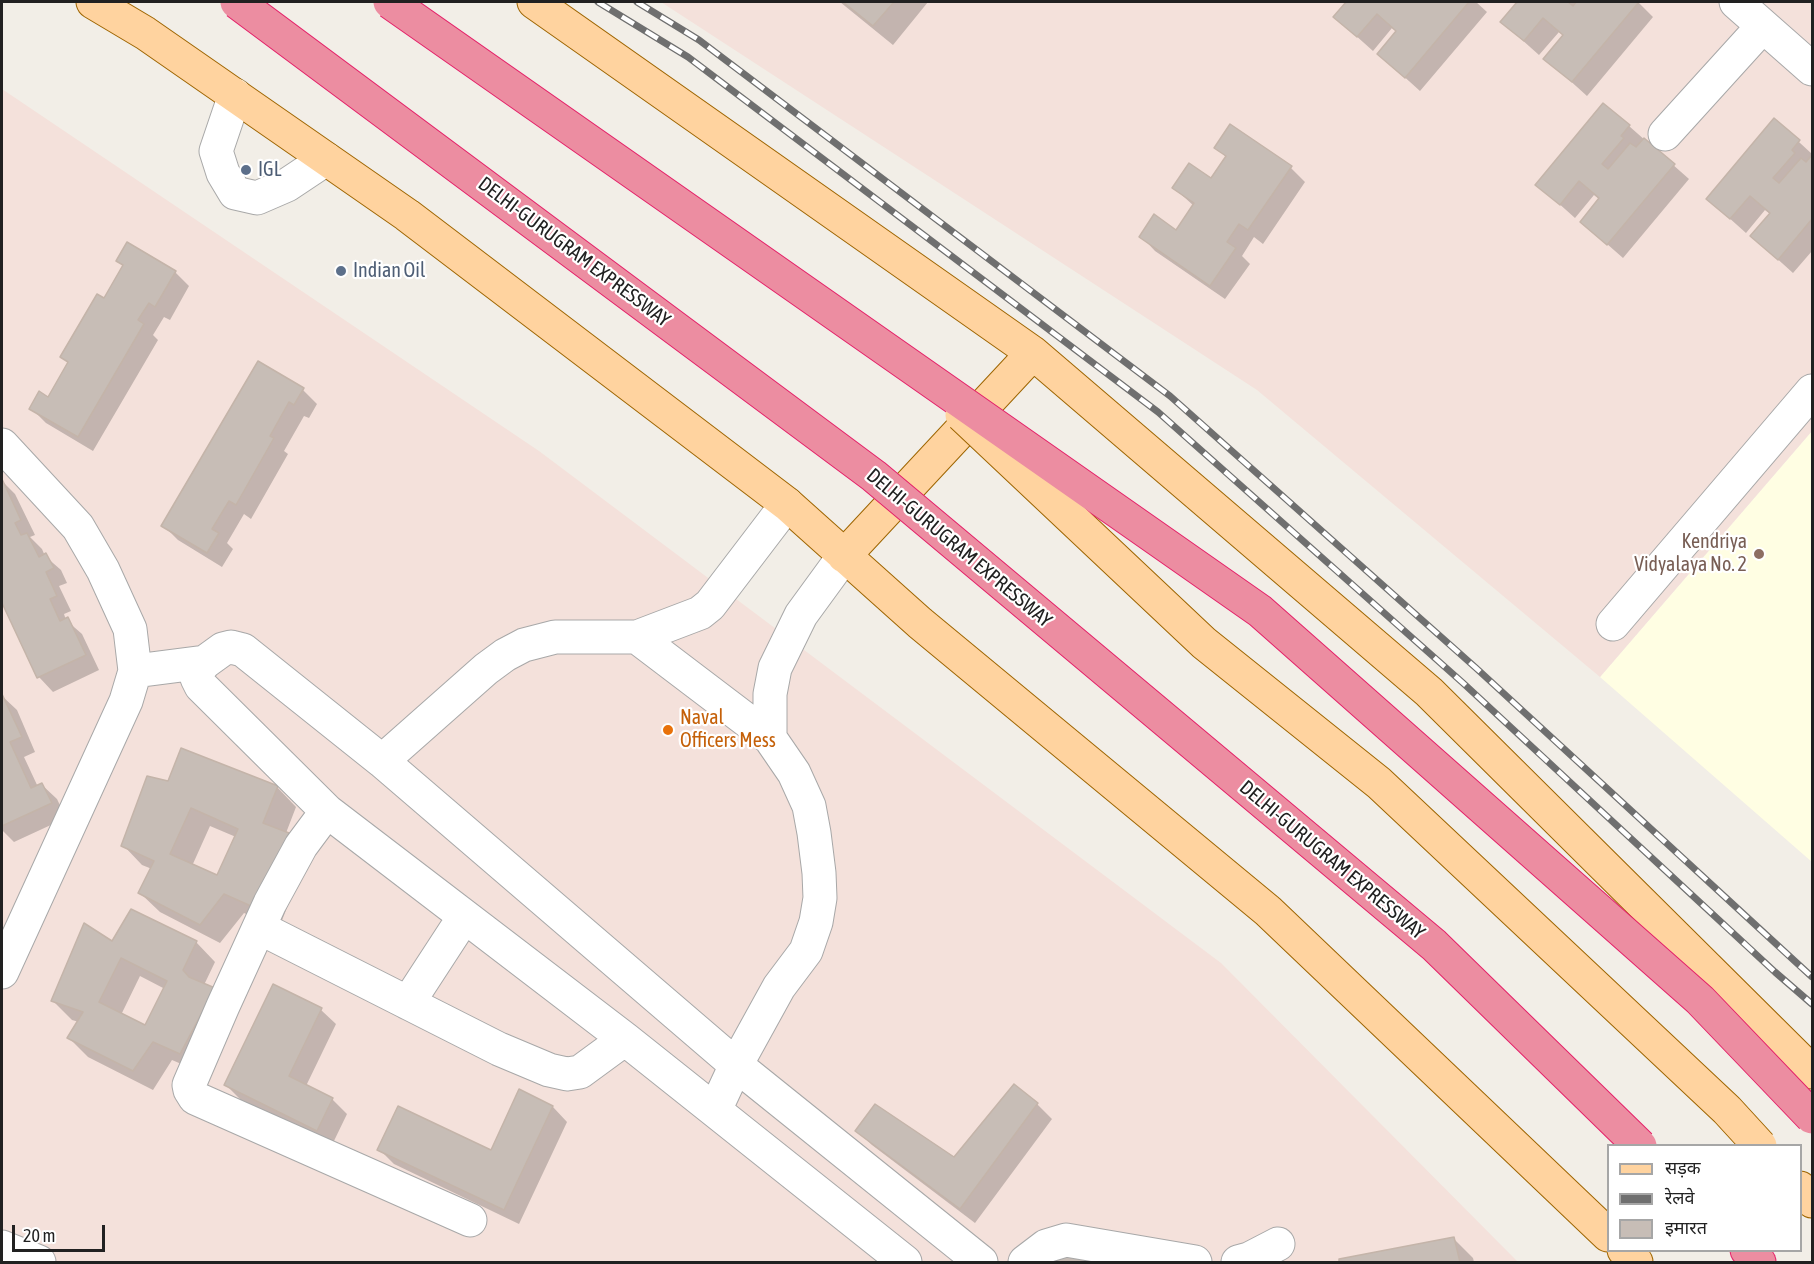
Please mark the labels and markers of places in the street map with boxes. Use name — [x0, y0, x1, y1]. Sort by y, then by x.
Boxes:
place label: IGL — [258, 158, 281, 182]
marker: IGL — [239, 163, 253, 177]
place label: Indian Oil — [353, 259, 425, 283]
marker: Indian Oil — [334, 264, 348, 278]
place label: Kendriya Vidyalaya No. 2 — [1634, 530, 1747, 577]
marker: Kendriya Vidyalaya No. 2 — [1752, 547, 1766, 561]
place label: Naval Officers Mess — [680, 706, 776, 753]
marker: Naval Officers Mess — [661, 723, 675, 737]

